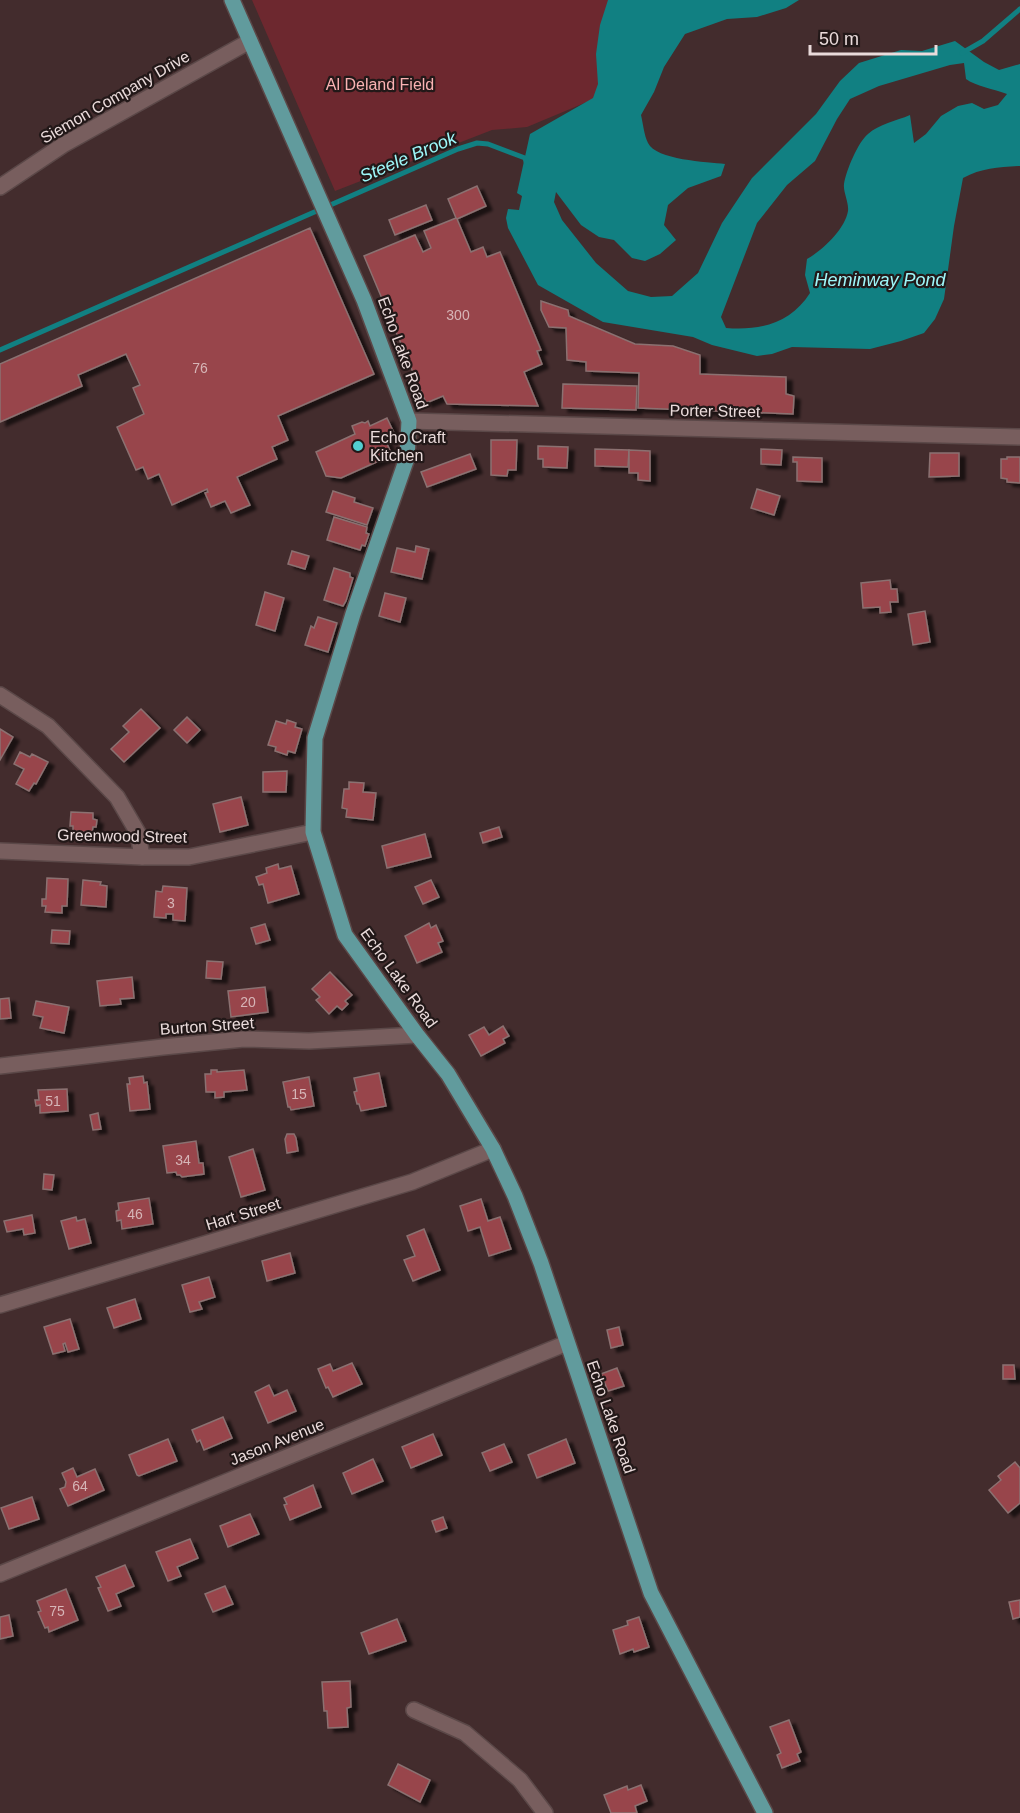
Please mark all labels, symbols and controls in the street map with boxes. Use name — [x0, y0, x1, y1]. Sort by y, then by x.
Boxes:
scale bar — [810, 18, 936, 56]
text: 50 m — [819, 29, 859, 49]
street label: Siemon Company Drive — [38, 47, 192, 147]
park label: Al Deland Field — [326, 76, 434, 93]
water label: Steele Brook — [357, 127, 460, 186]
water label: Heminway Pond — [814, 270, 947, 290]
street label: Echo Lake Road — [375, 295, 431, 411]
house number: 300 — [446, 307, 470, 323]
house number: 76 — [192, 360, 208, 376]
street label: Porter Street — [670, 402, 761, 420]
place label: Echo Craft Kitchen — [370, 429, 446, 464]
marker: Echo Craft Kitchen — [351, 439, 365, 453]
street label: Greenwood Street — [57, 826, 188, 846]
house number: 3 — [167, 895, 175, 911]
street label: Echo Lake Road — [357, 925, 441, 1031]
house number: 20 — [240, 994, 256, 1010]
street label: Burton Street — [159, 1014, 255, 1038]
house number: 15 — [291, 1086, 307, 1102]
house number: 51 — [45, 1093, 61, 1109]
house number: 34 — [175, 1152, 191, 1168]
street label: Hart Street — [204, 1194, 283, 1233]
house number: 46 — [127, 1206, 143, 1222]
street label: Echo Lake Road — [584, 1358, 638, 1476]
street label: Jason Avenue — [227, 1415, 327, 1469]
house number: 64 — [72, 1478, 88, 1494]
house number: 75 — [49, 1603, 65, 1619]

